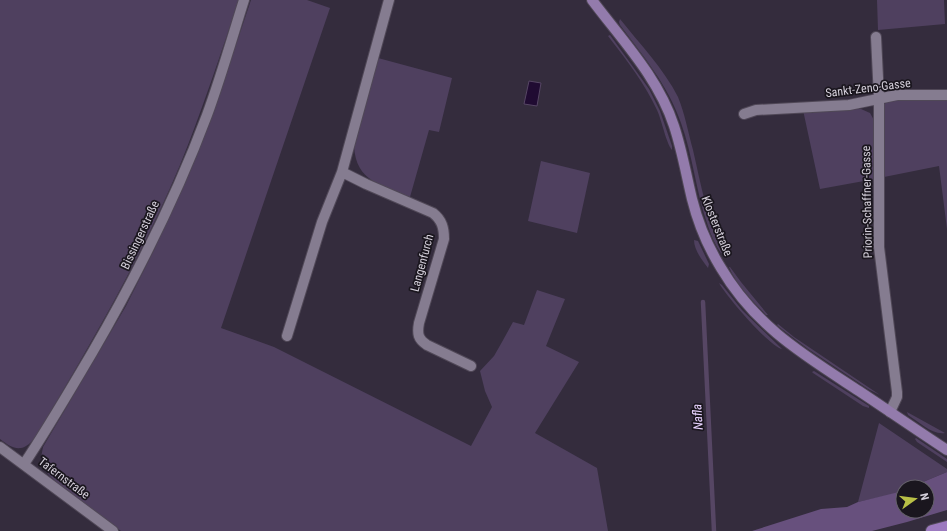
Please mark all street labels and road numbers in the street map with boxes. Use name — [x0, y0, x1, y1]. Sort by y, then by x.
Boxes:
street label: Sankt-Zeno-Gasse — [825, 76, 912, 100]
street label: Priorin-Schaffner-Gasse — [859, 145, 875, 258]
street label: Klosterstraße — [699, 194, 736, 259]
street label: Bissingerstraße — [118, 198, 162, 272]
street label: Langenfurch — [408, 232, 436, 293]
street label: Tafernstraße — [36, 454, 93, 502]

